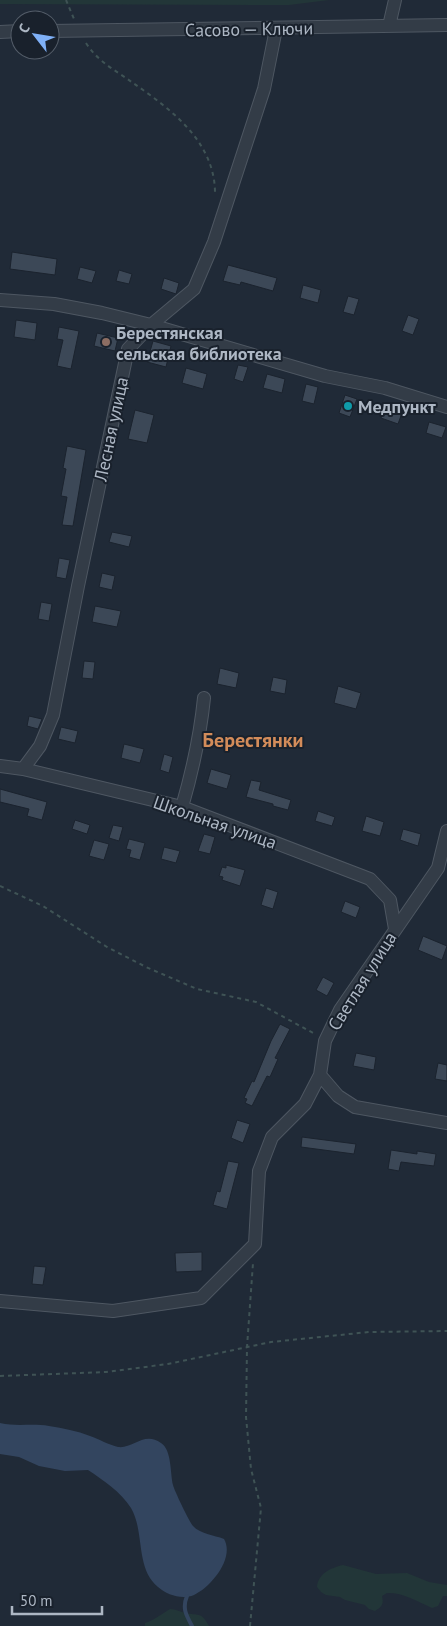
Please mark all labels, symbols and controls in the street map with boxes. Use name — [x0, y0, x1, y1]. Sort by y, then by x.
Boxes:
north arrow — [10, 10, 60, 60]
street label: Сасово — Ключи — [185, 16, 313, 42]
text: С — [14, 20, 34, 36]
place label: Берестянская сельская библиотека — [116, 321, 282, 365]
marker: Берестянская сельская библиотека — [100, 336, 112, 348]
street label: Лесная улица — [89, 375, 133, 484]
place label: Медпункт — [358, 395, 436, 418]
marker: Медпункт — [342, 400, 354, 412]
district label: Берестянки — [203, 727, 303, 753]
street label: Школьная улица — [150, 790, 280, 854]
street label: Светлая улица — [322, 927, 402, 1035]
scale bar — [12, 1584, 102, 1616]
text: 50 m — [20, 1591, 53, 1610]

